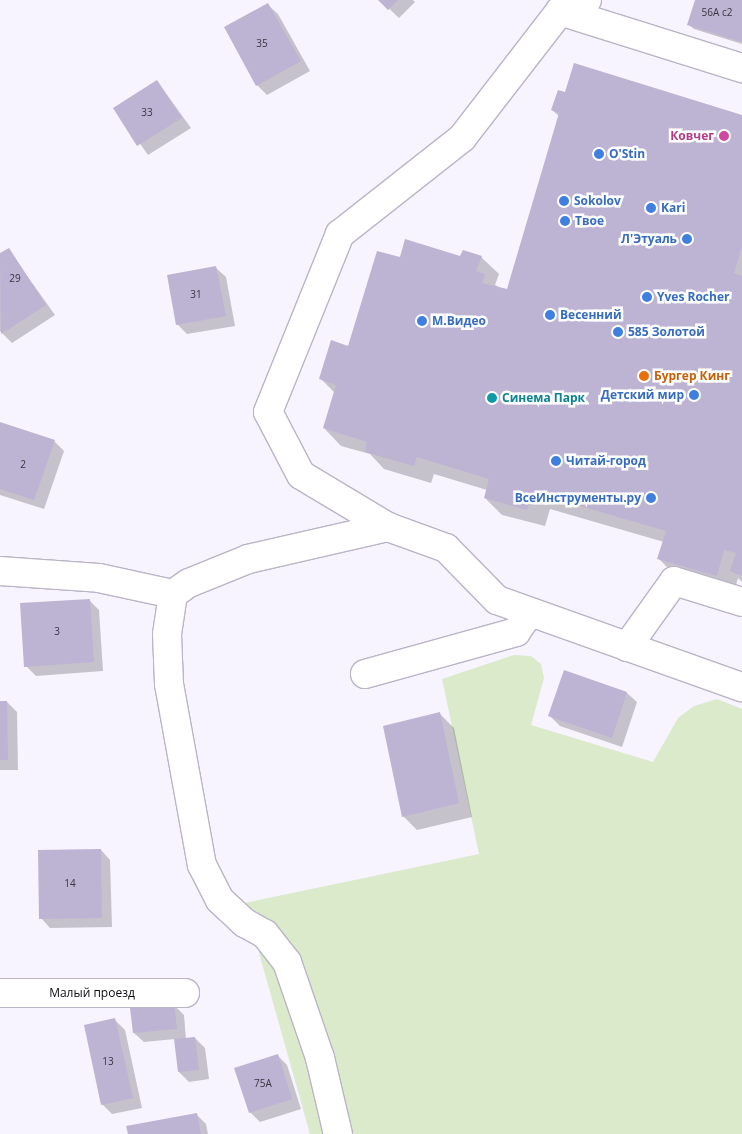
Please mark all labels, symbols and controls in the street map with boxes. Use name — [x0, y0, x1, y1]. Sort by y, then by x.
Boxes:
house number: 56А с2 — [702, 7, 732, 19]
house number: 35 — [256, 38, 268, 50]
house number: 33 — [141, 107, 153, 119]
place label: Ковчег — [670, 129, 714, 143]
marker: Ковчег — [718, 130, 730, 142]
place label: O'Stin — [609, 147, 645, 161]
marker: O'Stin — [593, 148, 605, 160]
place label: Sokolov — [574, 194, 621, 208]
marker: Sokolov — [558, 195, 570, 207]
place label: Kari — [661, 201, 685, 215]
marker: Kari — [645, 202, 657, 214]
place label: Твое — [575, 214, 604, 228]
marker: Твое — [559, 215, 571, 227]
place label: Л'Этуаль — [621, 232, 677, 246]
marker: Л'Этуаль — [681, 233, 693, 245]
house number: 29 — [9, 273, 21, 285]
house number: 31 — [190, 289, 202, 301]
place label: Yves Rocher — [657, 290, 729, 304]
marker: Yves Rocher — [641, 291, 653, 303]
place label: Весенний — [560, 308, 622, 322]
marker: Весенний — [544, 309, 556, 321]
place label: М.Видео — [432, 314, 486, 328]
marker: М.Видео — [416, 315, 428, 327]
place label: 585 Золотой — [628, 325, 705, 339]
marker: 585 Золотой — [612, 326, 624, 338]
place label: Бургер Кинг — [654, 369, 730, 383]
marker: Бургер Кинг — [638, 370, 650, 382]
place label: Детский мир — [601, 388, 684, 402]
marker: Детский мир — [688, 389, 700, 401]
place label: Синема Парк — [502, 391, 585, 405]
marker: Синема Парк — [486, 392, 498, 404]
place label: Читай-город — [566, 454, 646, 468]
marker: Читай-город — [550, 455, 562, 467]
house number: 2 — [20, 459, 26, 471]
place label: ВсеИнструменты.ру — [515, 491, 641, 505]
marker: ВсеИнструменты.ру — [645, 492, 657, 504]
house number: 3 — [54, 626, 60, 638]
house number: 14 — [64, 878, 76, 890]
street label: Малый проезд — [49, 986, 135, 1000]
house number: 13 — [102, 1056, 114, 1068]
house number: 75А — [254, 1078, 272, 1090]

